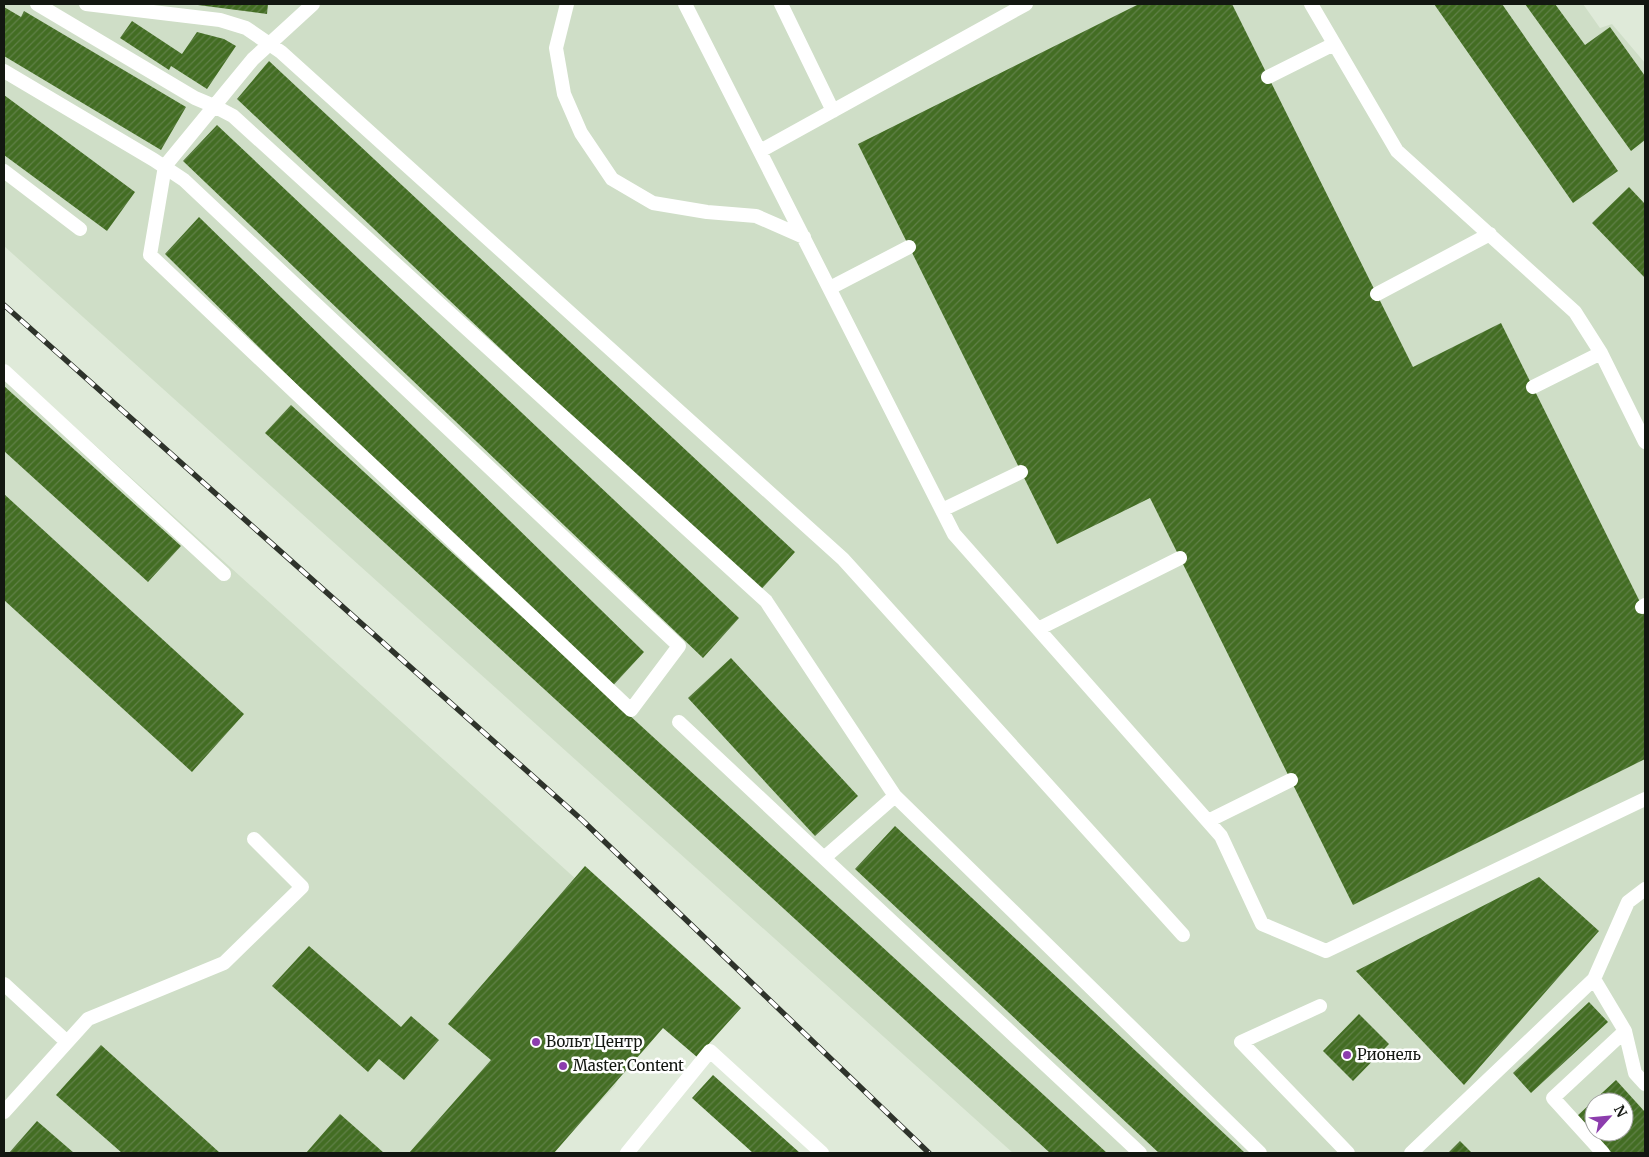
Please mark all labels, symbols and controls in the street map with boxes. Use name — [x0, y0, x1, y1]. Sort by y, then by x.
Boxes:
place label: Вольт Центр — [546, 1032, 642, 1051]
marker: Вольт Центр — [530, 1036, 542, 1048]
place label: Рионель — [1357, 1045, 1421, 1064]
marker: Рионель — [1341, 1049, 1353, 1061]
place label: Master Content — [573, 1056, 684, 1075]
marker: Master Content — [557, 1060, 569, 1072]
north arrow — [1584, 1092, 1634, 1142]
text: N — [1610, 1102, 1631, 1120]

